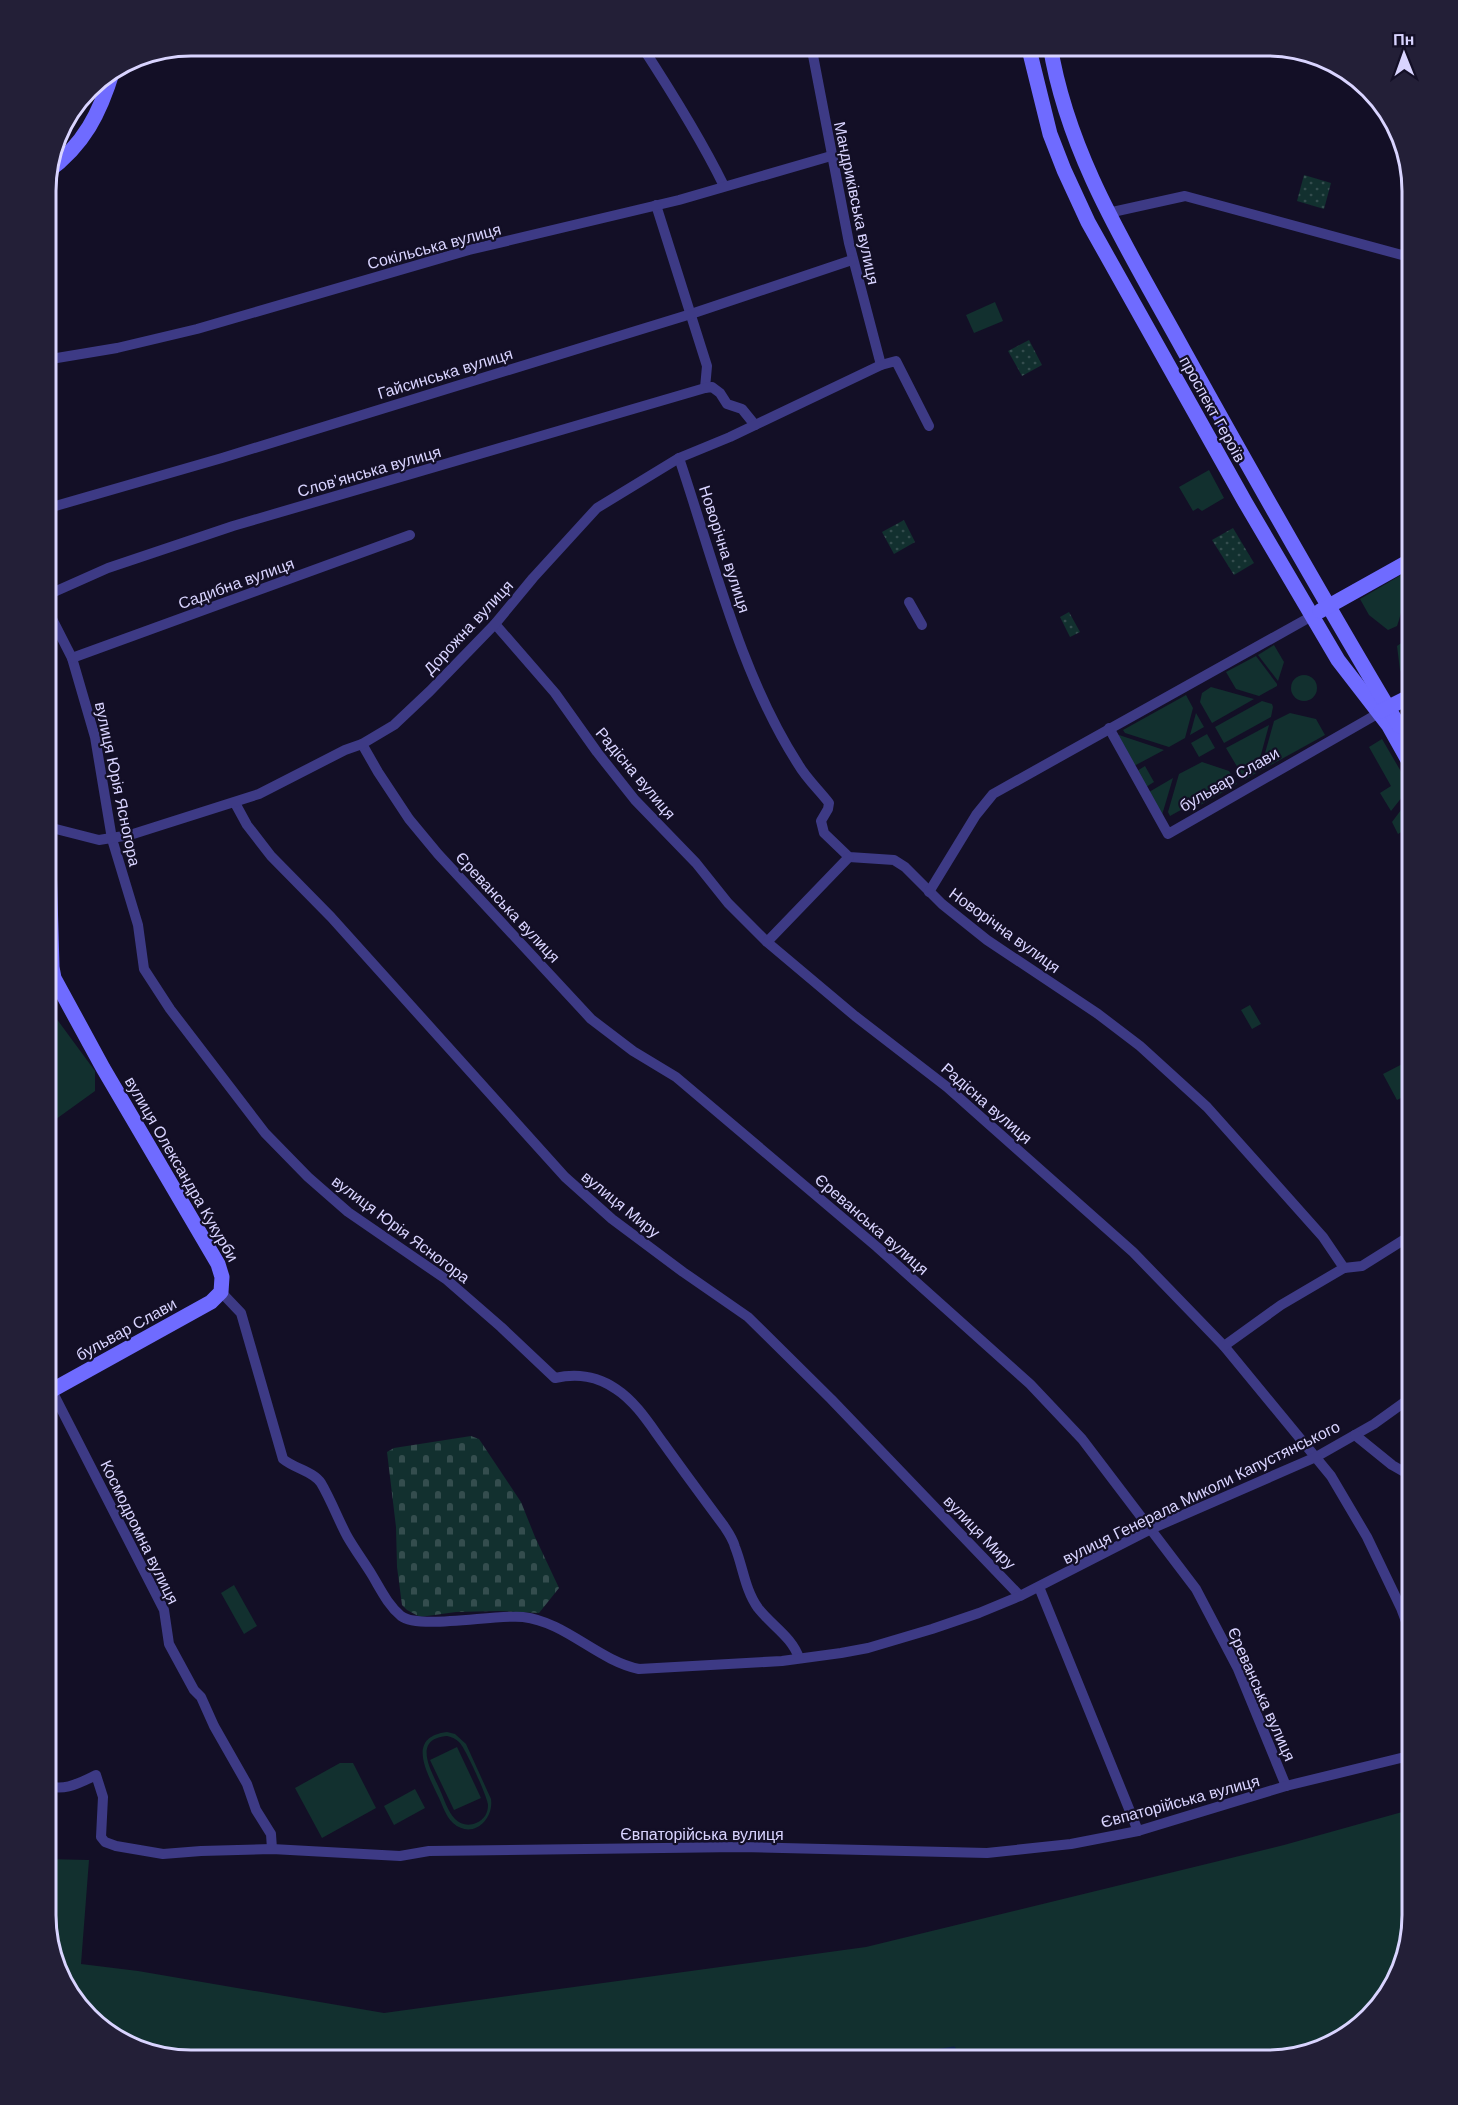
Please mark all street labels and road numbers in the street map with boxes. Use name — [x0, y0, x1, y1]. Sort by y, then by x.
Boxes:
street label: Мандриківська вулиця — [831, 120, 882, 286]
street label: Сокільська вулиця — [365, 220, 503, 273]
street label: Гайсинська вулиця — [376, 345, 515, 402]
street label: проспект Героїв — [1176, 353, 1249, 465]
street label: Словʼянська вулиця — [295, 443, 443, 500]
street label: Новорічна вулиця — [696, 483, 753, 615]
street label: Садибна вулиця — [176, 555, 296, 612]
street label: Дорожна вулиця — [420, 577, 516, 678]
street label: вулиця Юрія Ясногора — [92, 700, 143, 868]
street label: Радісна вулиця — [592, 724, 679, 822]
street label: бульвар Слави — [1177, 744, 1282, 815]
street label: Єреванська вулиця — [452, 849, 563, 966]
street label: Новорічна вулиця — [946, 885, 1063, 976]
street label: Радісна вулиця — [938, 1060, 1035, 1147]
street label: вулиця Олександра Кукурби — [122, 1074, 242, 1265]
street label: вулиця Миру — [578, 1168, 663, 1241]
street label: Єреванська вулиця — [812, 1171, 932, 1278]
street label: вулиця Юрія Ясногора — [329, 1172, 473, 1287]
street label: бульвар Слави — [73, 1295, 179, 1364]
street label: вулиця Генерала Миколи Капустянського — [1060, 1418, 1343, 1567]
street label: Космодромна вулиця — [97, 1457, 182, 1607]
street label: вулиця Миру — [940, 1492, 1019, 1573]
street label: Єреванська вулиця — [1224, 1625, 1299, 1764]
street label: Євпаторійська вулиця — [1099, 1772, 1261, 1831]
street label: Євпаторійська вулиця — [620, 1826, 784, 1843]

